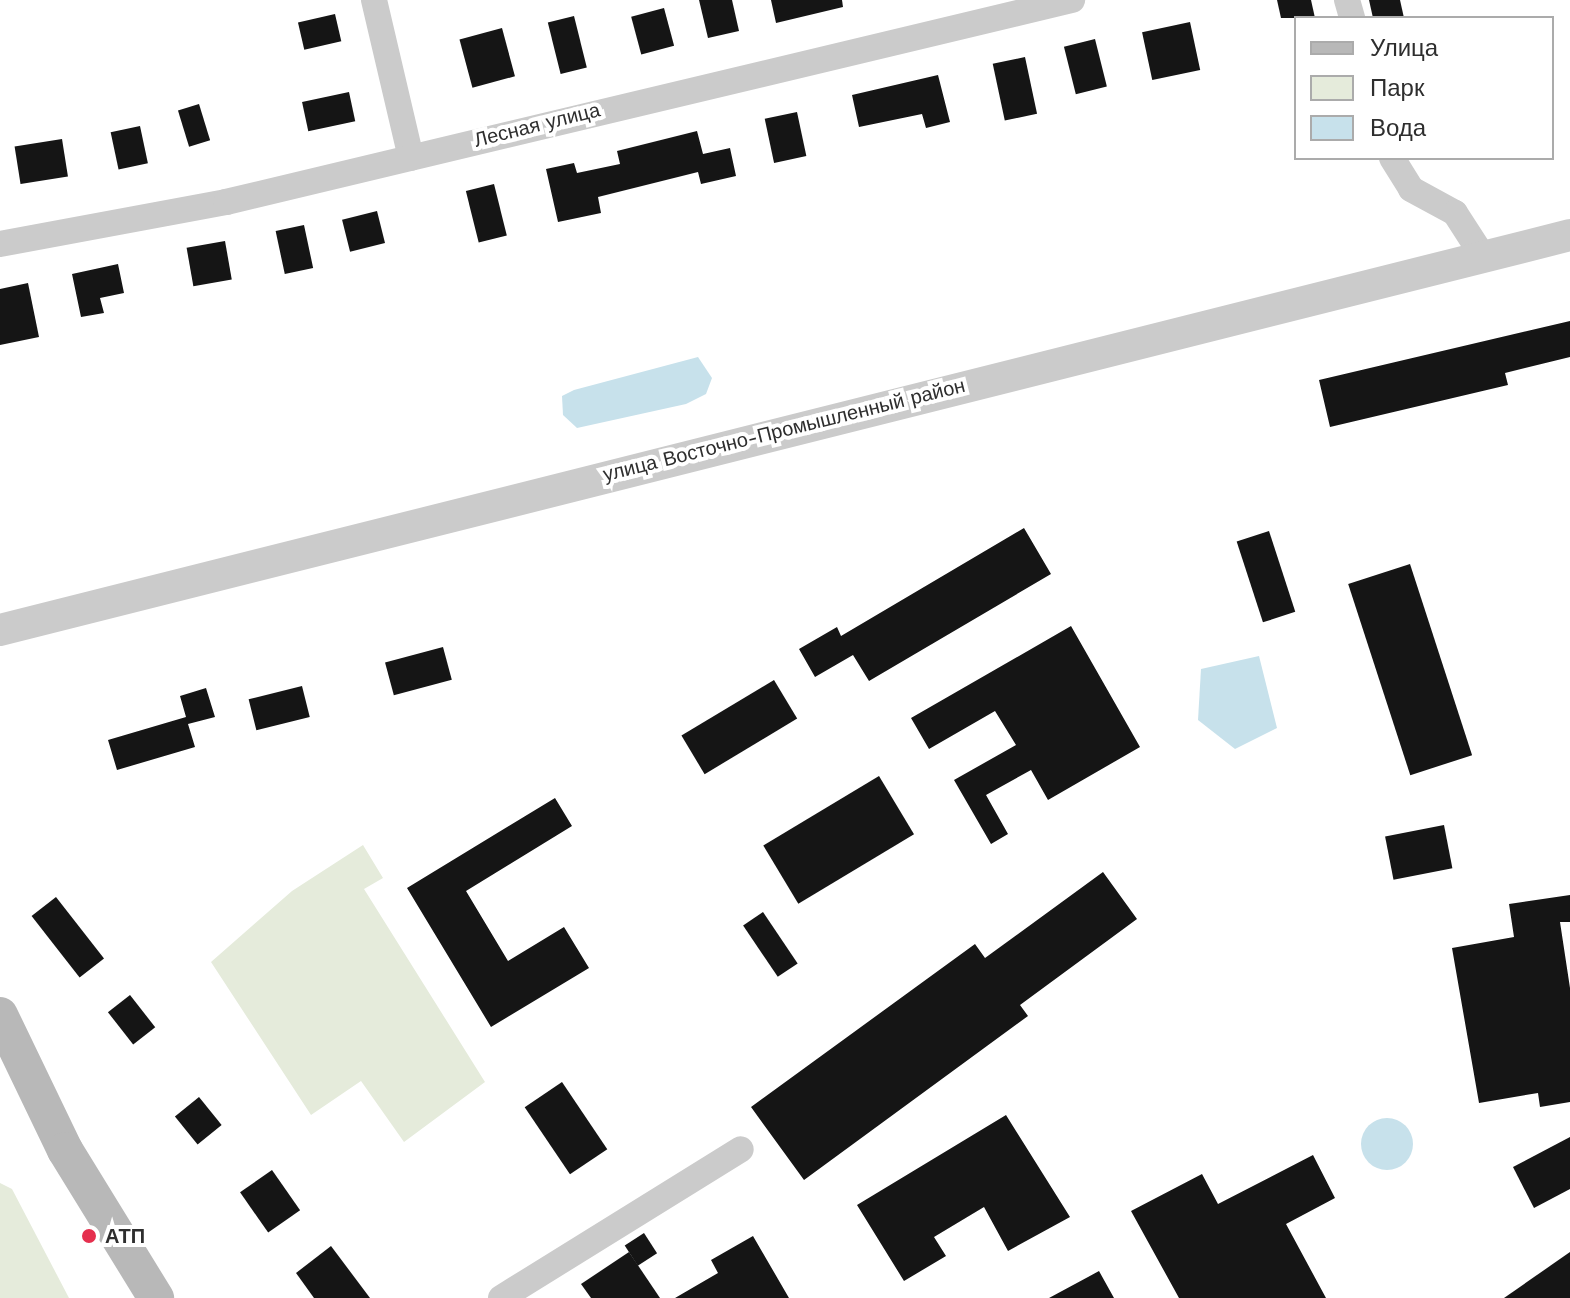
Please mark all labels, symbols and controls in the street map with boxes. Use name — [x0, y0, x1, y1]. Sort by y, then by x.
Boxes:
legend — [1294, 16, 1554, 160]
text: Улица — [1370, 34, 1438, 62]
text: Парк — [1370, 74, 1424, 102]
street label: Лесная улица — [471, 98, 603, 152]
text: Вода — [1370, 114, 1426, 142]
street label: улица Восточно-Промышленный район — [600, 373, 968, 487]
place label: АТП — [105, 1224, 145, 1248]
marker: АТП — [80, 1227, 98, 1245]

